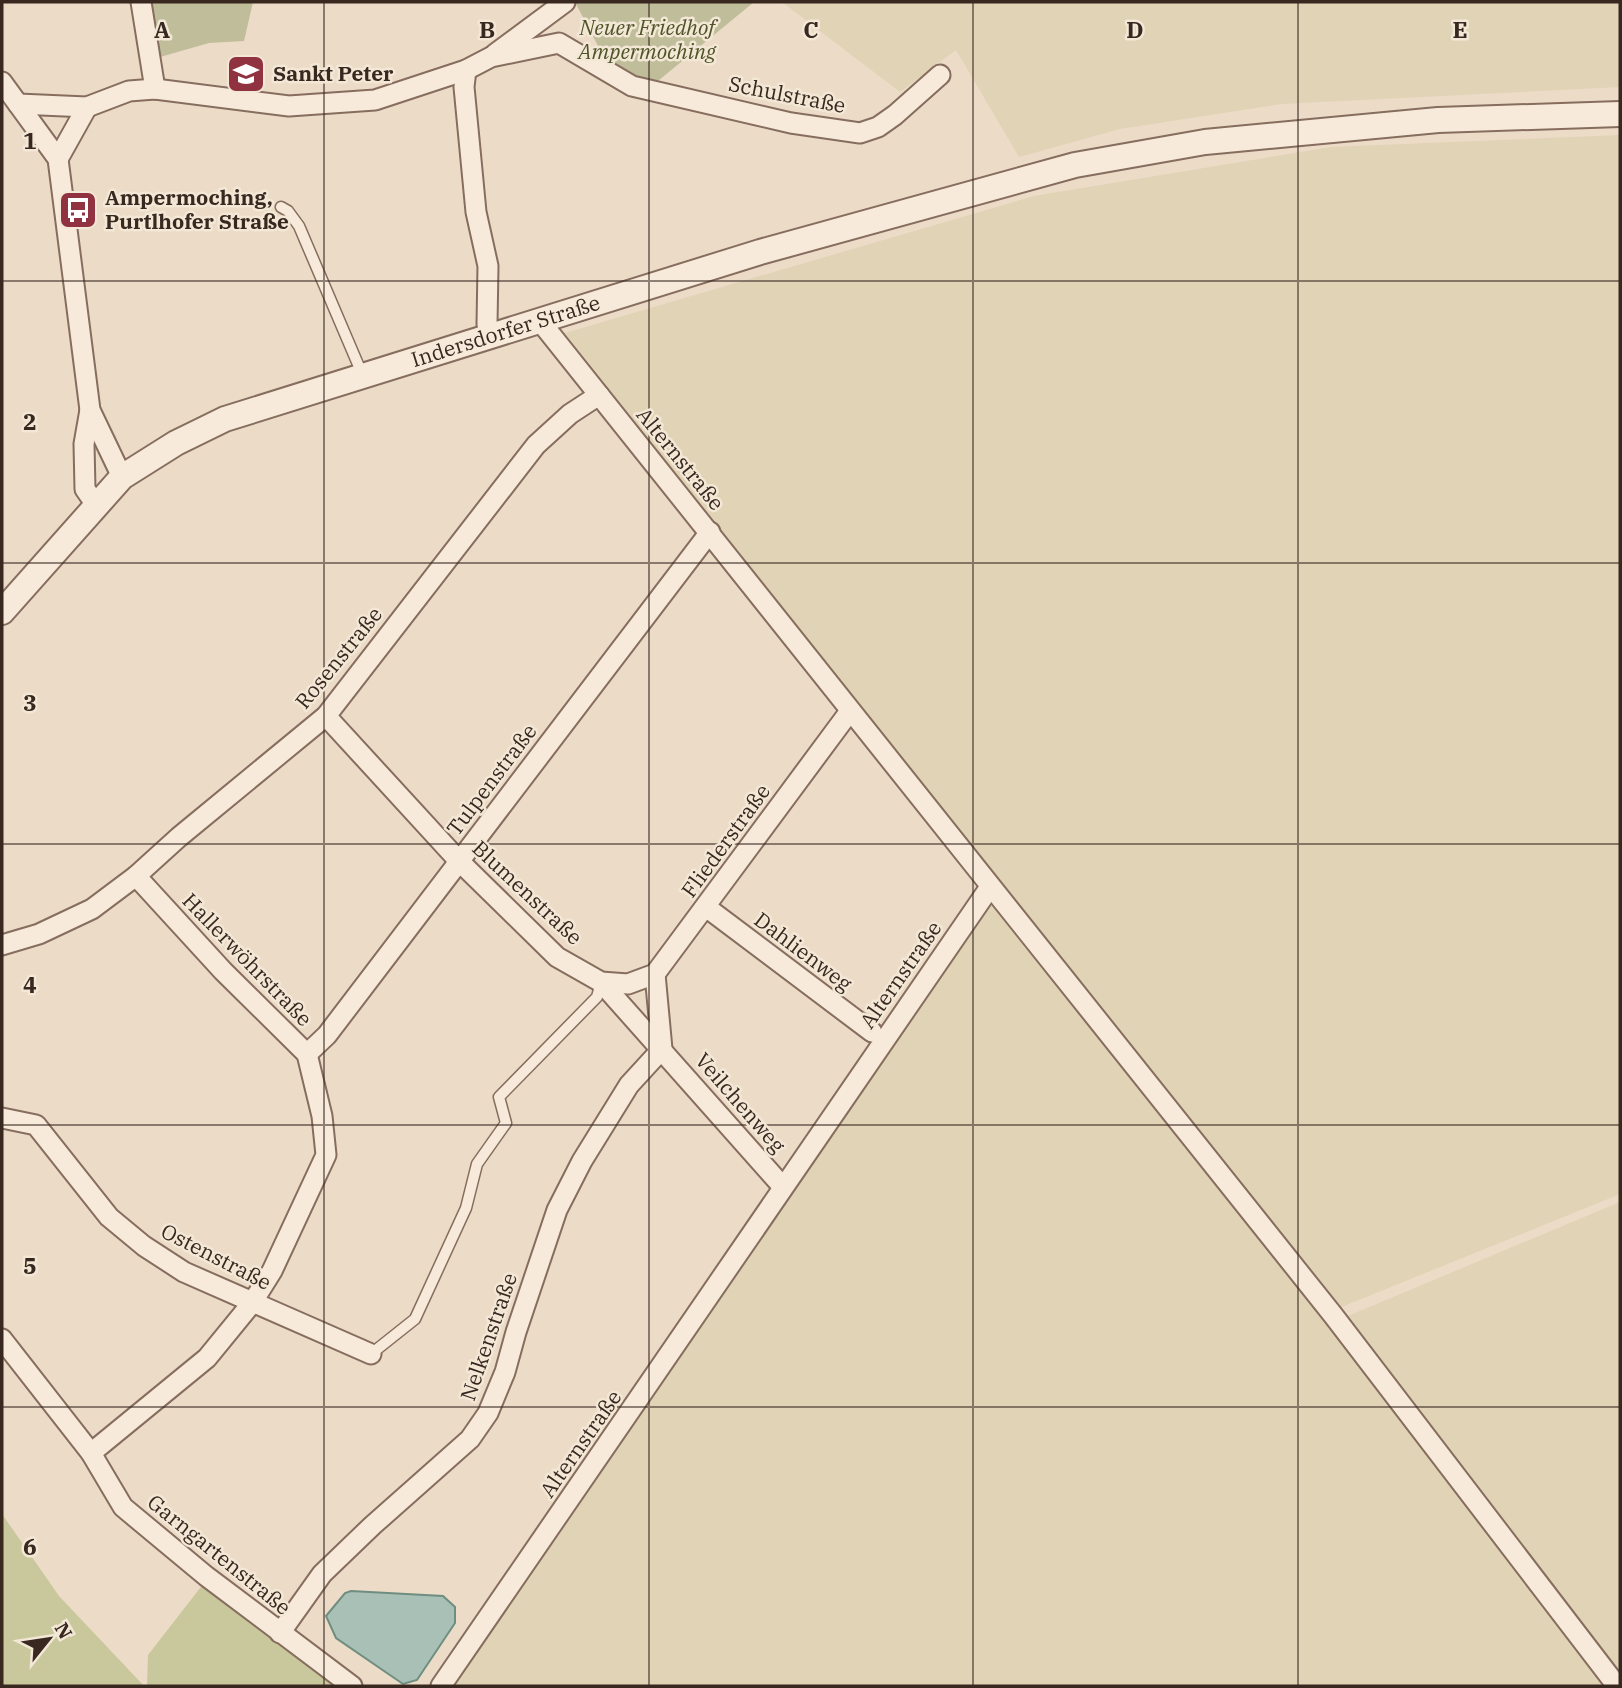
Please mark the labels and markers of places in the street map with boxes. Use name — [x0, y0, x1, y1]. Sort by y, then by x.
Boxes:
school or university icon: Sankt Peter — [225, 53, 267, 95]
place label: Sankt Peter — [273, 59, 394, 87]
place label: Ampermoching, Purtlhofer Straße — [105, 183, 289, 235]
bus stop icon: Ampermoching, Purtlhofer Straße — [57, 189, 99, 231]

